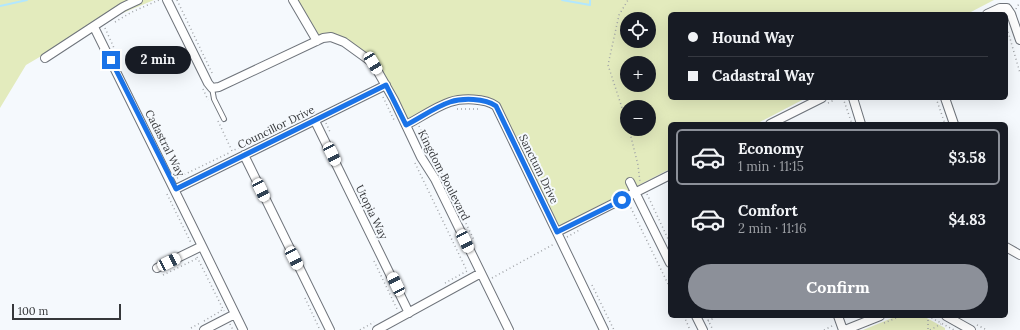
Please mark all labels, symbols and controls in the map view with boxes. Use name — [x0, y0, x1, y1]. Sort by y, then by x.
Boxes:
map controls — [620, 12, 656, 136]
button: locate — [620, 12, 656, 48]
text: Hound Way — [712, 28, 794, 47]
callout: 2 min — [125, 46, 191, 74]
car — [362, 50, 384, 76]
route end — [102, 51, 120, 69]
text: 2 min — [141, 51, 175, 68]
button: + — [620, 56, 656, 92]
text: Cadastral Way — [712, 66, 814, 85]
button: − — [620, 100, 656, 136]
street label: Councillor Drive — [235, 102, 317, 152]
street label: Cadastral Way — [142, 107, 188, 179]
street label: Kingdom Boulevard — [415, 127, 473, 223]
street label: Sanctum Drive — [516, 132, 562, 206]
icon: car — [690, 139, 726, 175]
text: Economy — [738, 139, 803, 158]
car — [321, 141, 343, 167]
text: $3.58 — [949, 148, 986, 167]
text: 1 min · 11:15 — [738, 158, 804, 175]
car — [250, 177, 272, 203]
street label: Utopia Way — [353, 182, 391, 242]
route start — [613, 191, 631, 209]
icon: car — [690, 201, 726, 237]
text: Comfort — [738, 201, 798, 220]
text: $4.83 — [948, 210, 986, 229]
text: 2 min · 11:16 — [738, 220, 807, 237]
car — [454, 228, 476, 254]
car — [283, 245, 305, 271]
car — [156, 251, 182, 273]
button: Confirm — [688, 264, 988, 310]
car — [385, 271, 407, 297]
scale bar — [12, 302, 121, 321]
text: 100 m — [18, 304, 48, 318]

